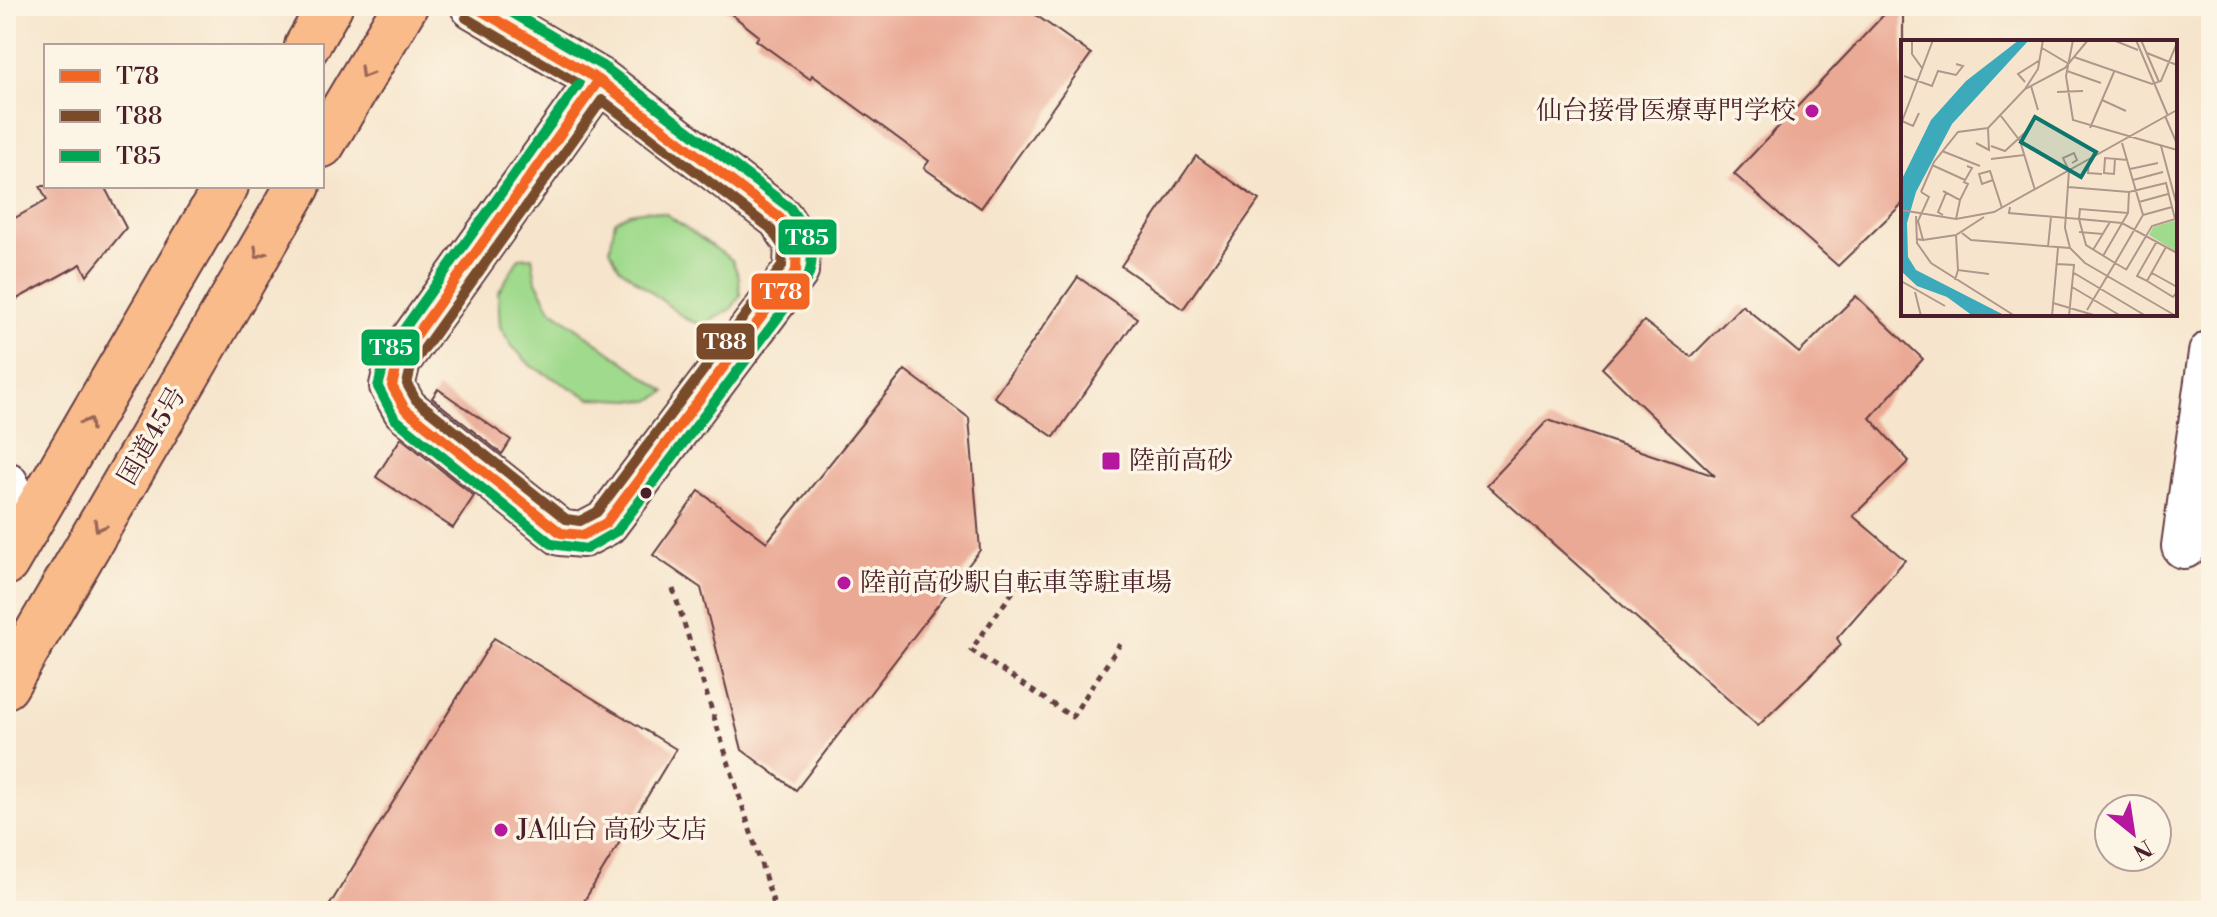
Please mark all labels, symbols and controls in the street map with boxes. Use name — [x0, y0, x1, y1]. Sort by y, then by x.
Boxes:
inset map — [1901, 40, 2177, 316]
legend — [44, 44, 324, 188]
text: T78 — [116, 62, 159, 92]
one-way arrow — [359, 64, 375, 79]
place label: 仙台接骨医療専門学校 — [1536, 95, 1796, 127]
text: T88 — [116, 102, 162, 132]
marker: 仙台接骨医療専門学校 — [1803, 102, 1821, 120]
text: T85 — [116, 142, 161, 172]
line badge: T85 — [777, 218, 838, 256]
text: T85 — [785, 225, 829, 252]
one-way arrow — [253, 244, 269, 259]
line badge: T78 — [750, 272, 811, 311]
text: T78 — [760, 279, 802, 306]
line badge: T88 — [695, 322, 756, 361]
line badge: T85 — [360, 328, 421, 367]
text: T88 — [703, 329, 747, 356]
text: T85 — [369, 335, 413, 362]
street label: 国道45号 — [111, 381, 193, 491]
one-way arrow — [78, 417, 94, 432]
place label: 陸前高砂 — [1129, 445, 1233, 477]
marker: 陸前高砂 — [1100, 450, 1122, 472]
unlabelled marker — [638, 485, 654, 501]
one-way arrow — [93, 517, 109, 532]
place label: 陸前高砂駅自転車等駐車場 — [860, 567, 1172, 599]
marker: 陸前高砂駅自転車等駐車場 — [835, 574, 853, 592]
north arrow — [2093, 793, 2173, 873]
place label: JA仙台 高砂支店 — [516, 814, 707, 846]
marker: JA仙台 高砂支店 — [492, 821, 510, 839]
text: N — [2127, 833, 2157, 865]

